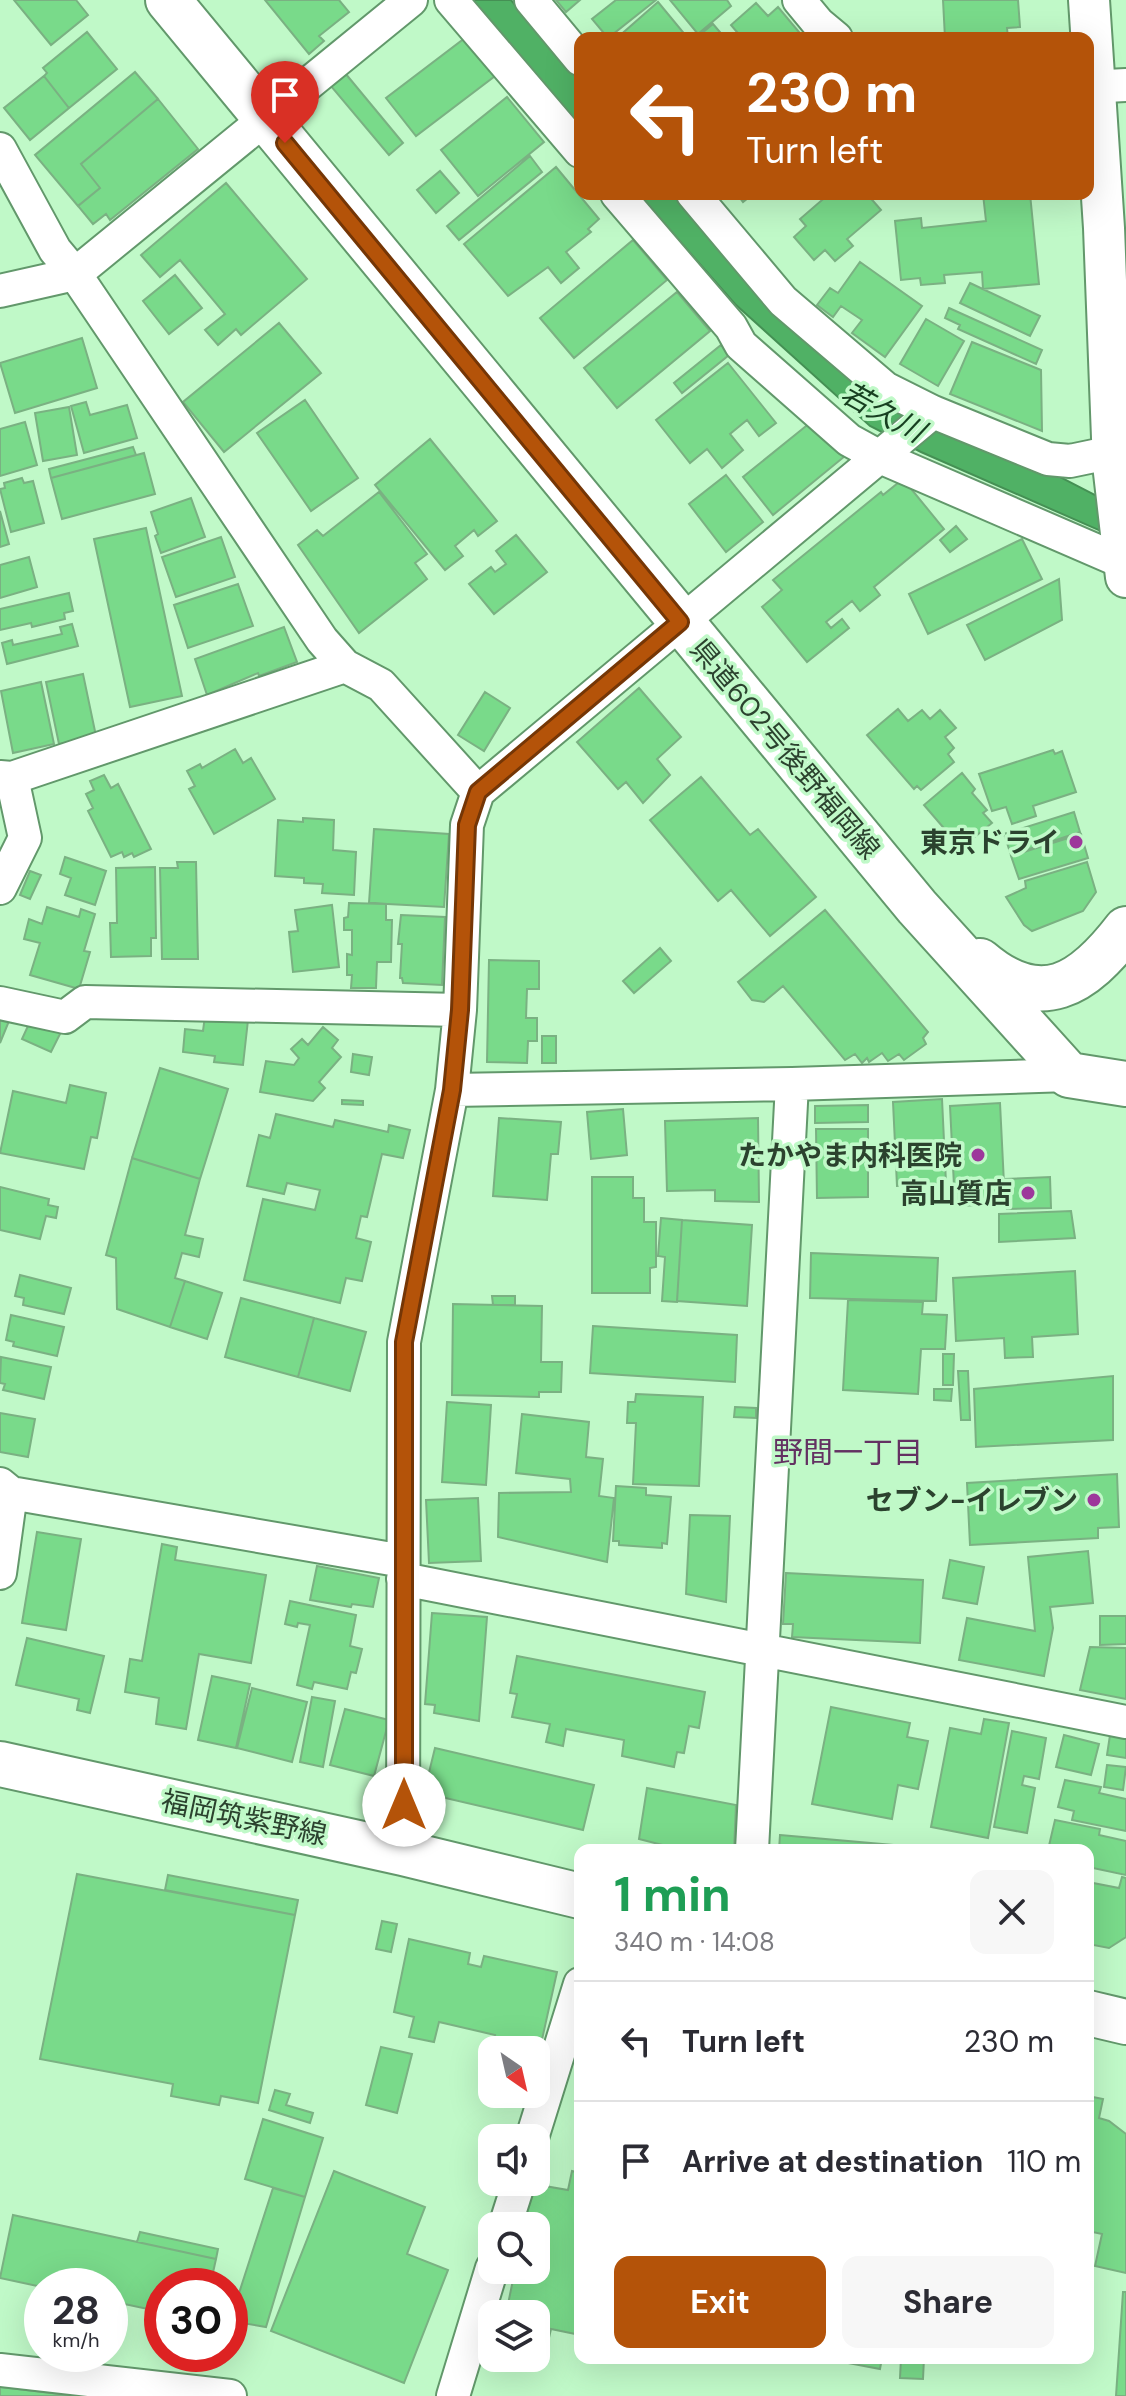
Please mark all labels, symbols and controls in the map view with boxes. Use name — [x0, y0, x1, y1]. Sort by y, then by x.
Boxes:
text: 230 m — [746, 56, 917, 129]
pin — [251, 61, 319, 143]
icon: left — [614, 64, 718, 168]
icon: arrive — [263, 73, 307, 117]
text: Turn left — [746, 127, 883, 174]
water label: 若久川 — [834, 373, 934, 452]
street label: 県道602号後野福岡線 — [682, 631, 888, 867]
place label: 東京ドライ — [920, 824, 1060, 861]
marker: 東京ドライ — [1067, 833, 1085, 851]
place label: たかやま内科医院 — [738, 1137, 962, 1174]
marker: たかやま内科医院 — [969, 1146, 987, 1164]
place label: 高山質店 — [900, 1175, 1012, 1212]
marker: 高山質店 — [1019, 1184, 1037, 1202]
district label: 野間一丁目 — [773, 1433, 923, 1472]
place label: セブン-イレブン — [866, 1482, 1078, 1519]
marker: セブン-イレブン — [1085, 1491, 1103, 1509]
position arrow — [362, 1763, 446, 1847]
street label: 福岡筑紫野線 — [158, 1782, 330, 1854]
text: 1 min — [614, 1863, 731, 1926]
button: close — [970, 1870, 1054, 1954]
text: 340 m · 14:08 — [614, 1925, 775, 1959]
icon: left — [614, 2019, 658, 2063]
text: Turn left — [682, 2022, 805, 2061]
text: 230 m — [964, 2022, 1054, 2061]
north arrow — [478, 2036, 550, 2108]
map controls — [478, 2036, 550, 2372]
button: sound — [478, 2124, 550, 2196]
icon: arrive — [614, 2139, 658, 2183]
text: Arrive at destination — [682, 2142, 983, 2181]
text: 110 m — [1007, 2142, 1081, 2181]
button: search — [478, 2212, 550, 2284]
button: Exit — [614, 2256, 826, 2348]
button: Share — [842, 2256, 1054, 2348]
speed limit sign: 30 — [144, 2268, 248, 2372]
text: 28 — [52, 2284, 100, 2336]
button: layers — [478, 2300, 550, 2372]
text: km/h — [52, 2327, 100, 2353]

